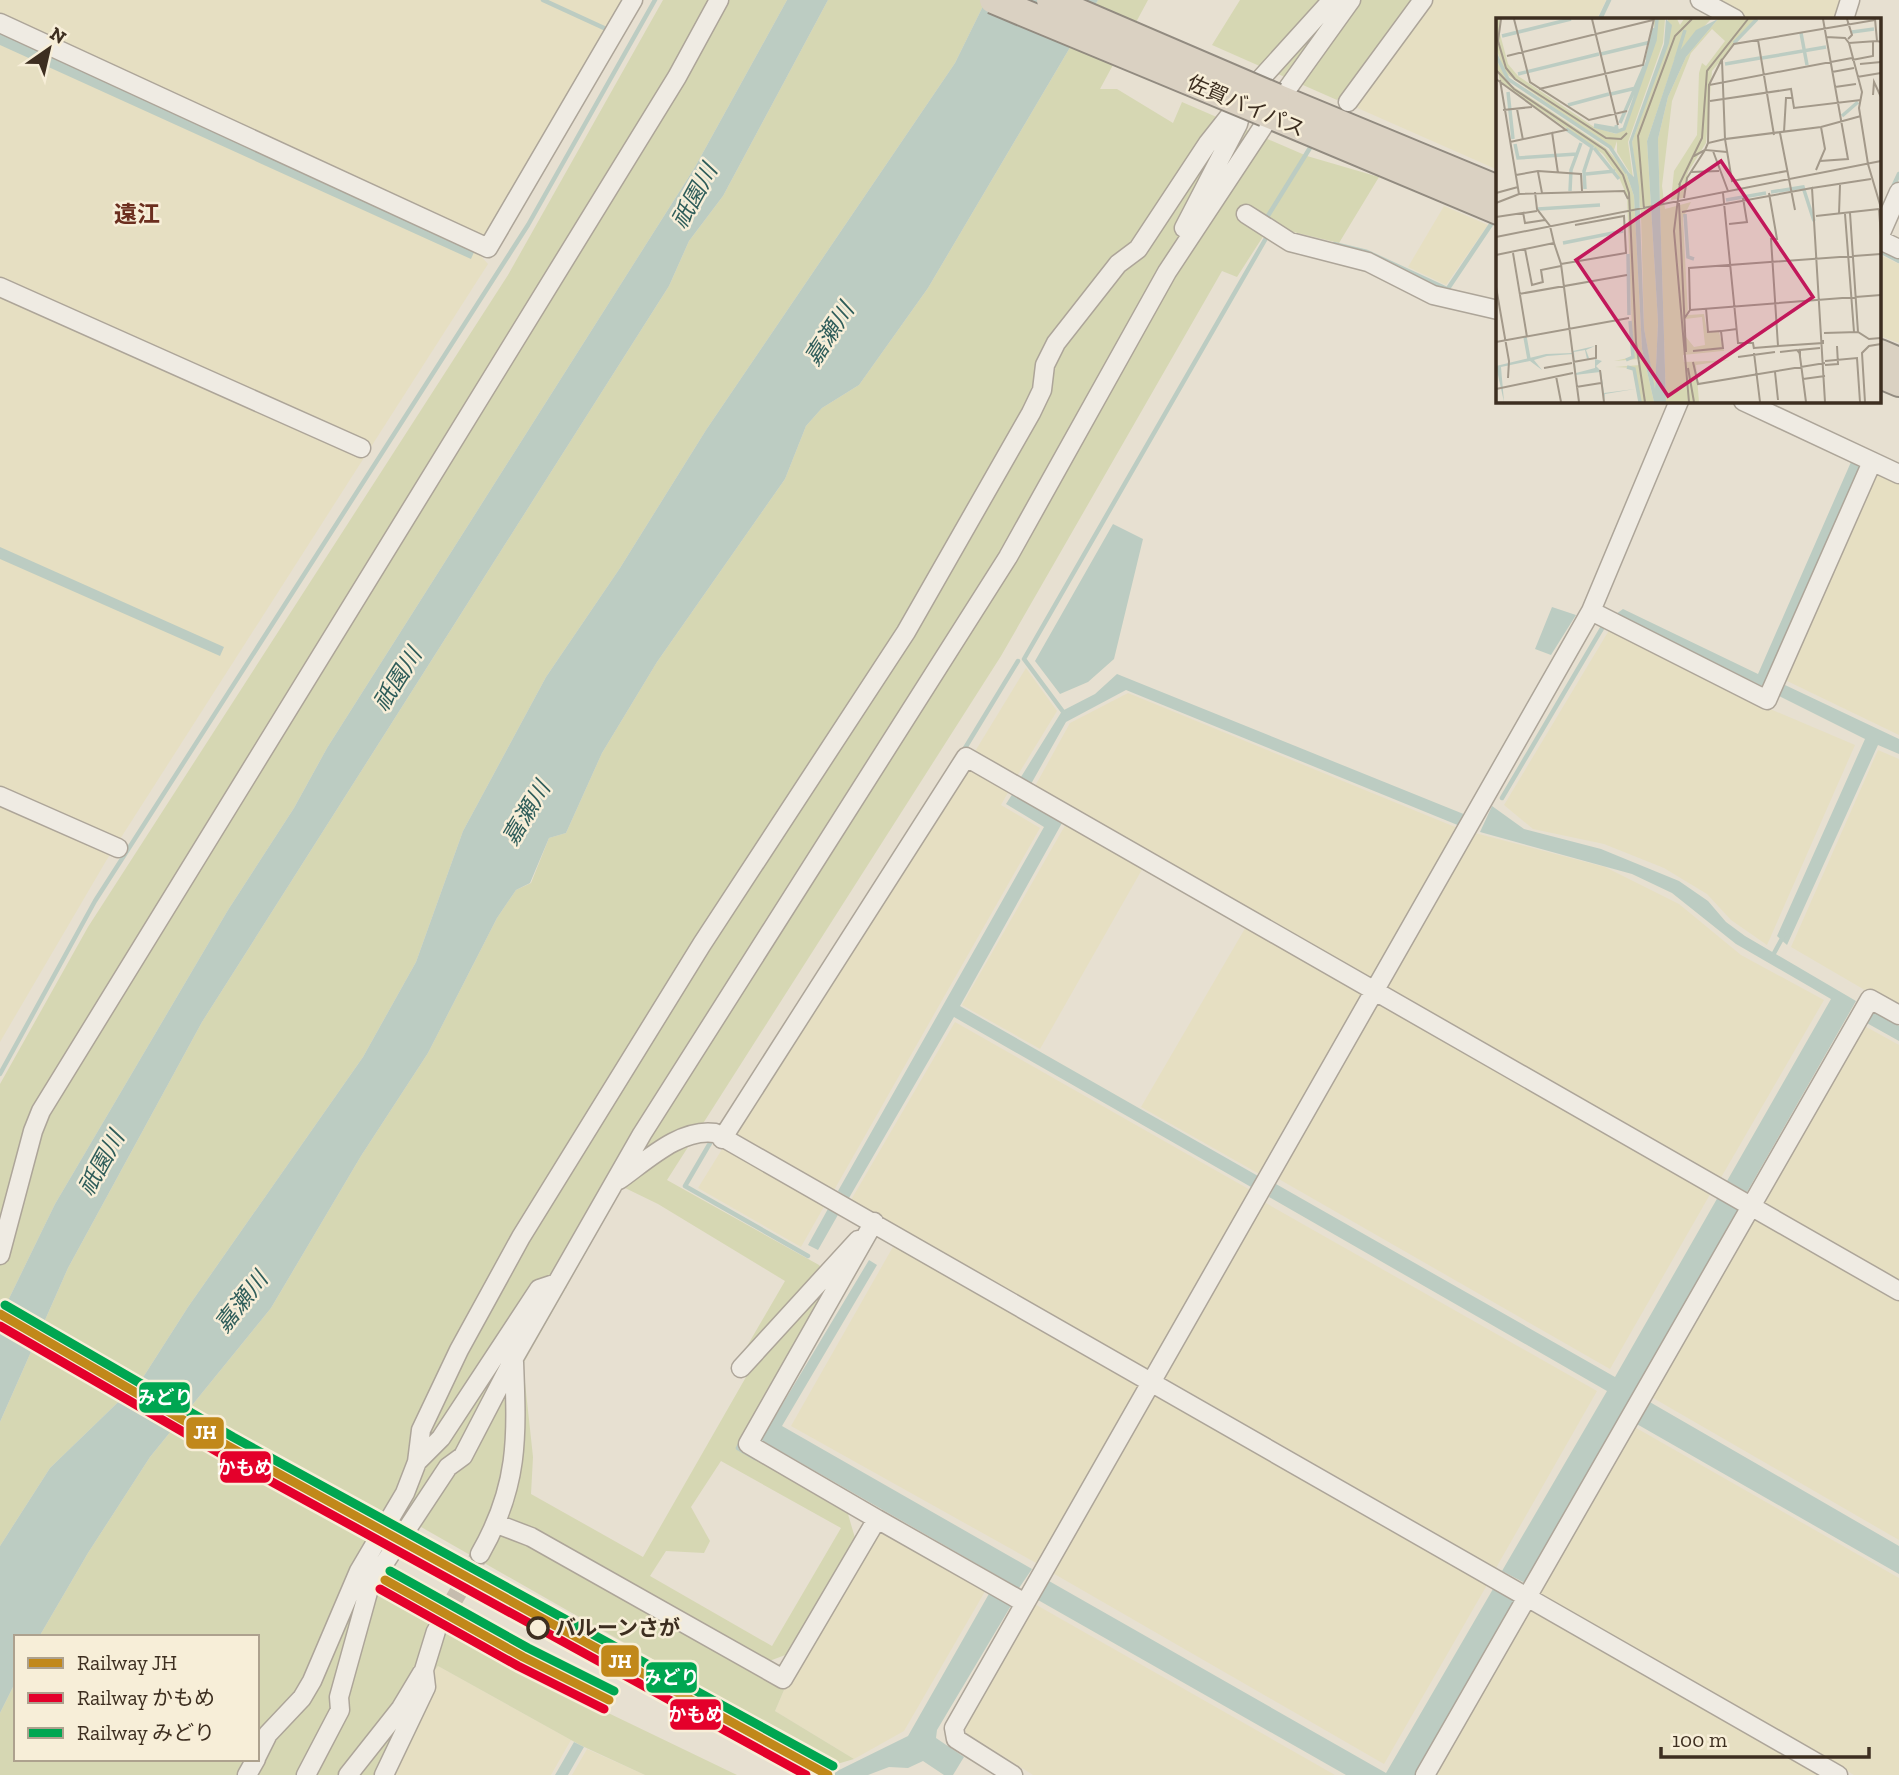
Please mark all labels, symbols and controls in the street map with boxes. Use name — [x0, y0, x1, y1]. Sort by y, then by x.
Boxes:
north arrow — [14, 14, 84, 84]
inset map — [1496, 18, 1882, 402]
text: N — [46, 22, 71, 49]
street label: 佐賀バイパス — [1184, 69, 1309, 142]
water label: 祇園川 — [665, 156, 724, 233]
district label: 遠江 — [114, 200, 160, 228]
water label: 嘉瀬川 — [798, 295, 861, 371]
water label: 祇園川 — [367, 640, 429, 716]
water label: 嘉瀬川 — [496, 774, 557, 850]
water label: 祇園川 — [72, 1123, 131, 1200]
water label: 嘉瀬川 — [209, 1264, 275, 1338]
line badge: みどり — [138, 1381, 191, 1414]
text: みどり — [136, 1386, 194, 1409]
line badge: JH — [185, 1416, 225, 1450]
text: JH — [193, 1421, 217, 1444]
line badge: かもめ — [219, 1450, 272, 1484]
text: かもめ — [216, 1456, 274, 1479]
place label: バルーンさが — [555, 1615, 680, 1640]
marker: バルーンさが — [527, 1617, 549, 1639]
legend — [14, 1635, 259, 1761]
line badge: JH — [600, 1644, 640, 1678]
text: Railway JH — [77, 1650, 177, 1675]
text: JH — [608, 1650, 632, 1673]
line badge: みどり — [645, 1661, 698, 1694]
text: みどり — [642, 1666, 700, 1689]
text: Railway かもめ — [77, 1685, 215, 1710]
line badge: かもめ — [669, 1698, 722, 1731]
text: かもめ — [667, 1703, 725, 1726]
scale bar — [1661, 1716, 1869, 1760]
text: Railway みどり — [77, 1720, 215, 1745]
text: 100 m — [1672, 1727, 1727, 1752]

